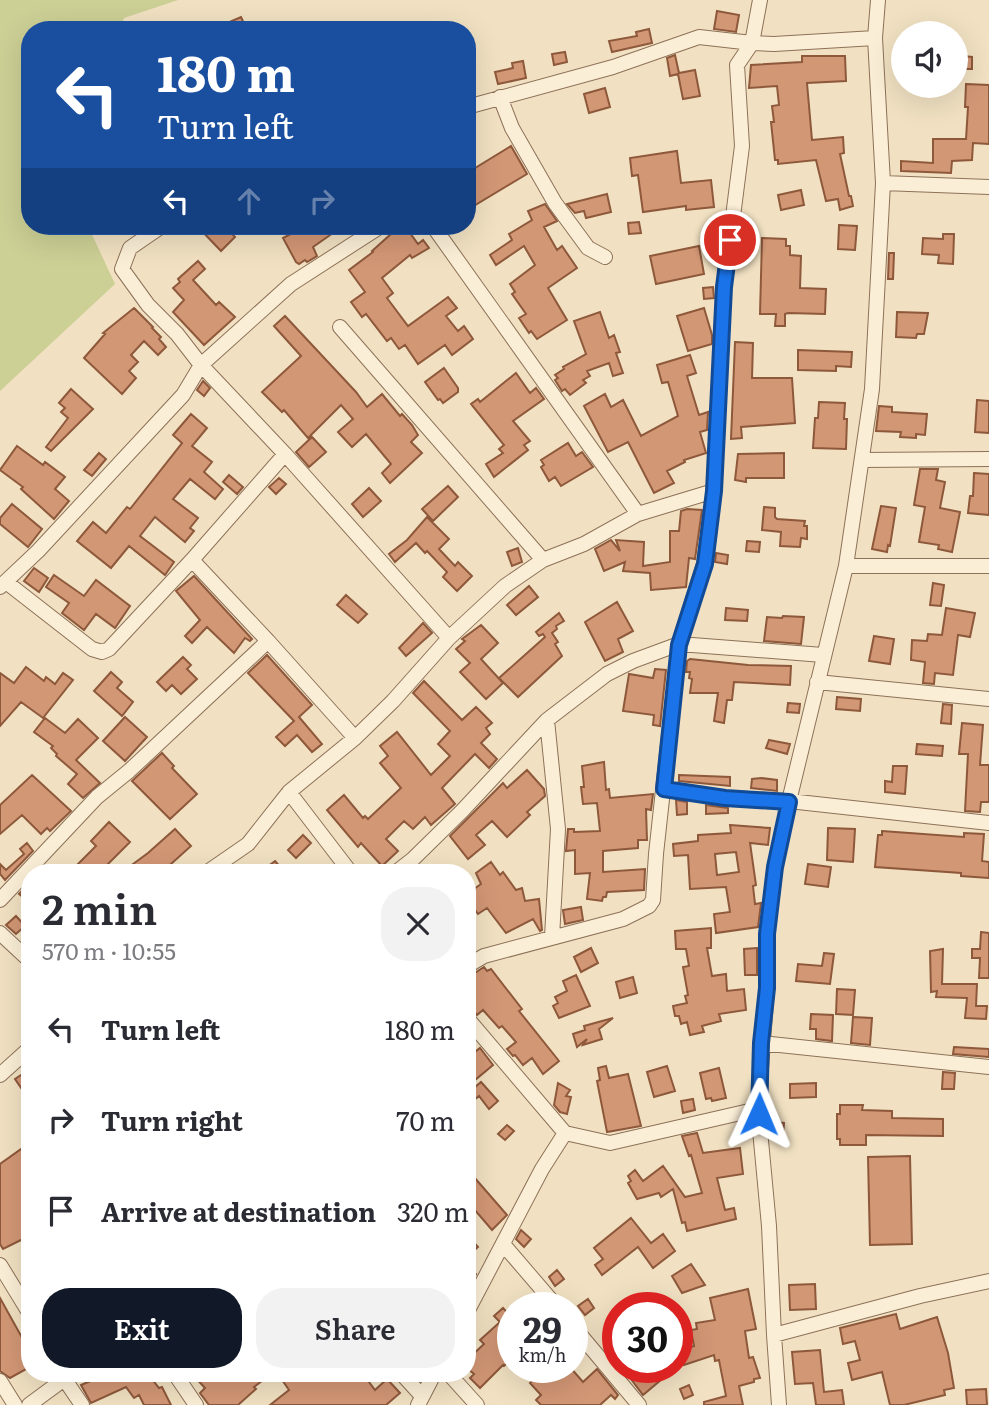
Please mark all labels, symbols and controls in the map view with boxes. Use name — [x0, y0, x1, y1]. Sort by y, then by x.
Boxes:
map controls — [891, 21, 968, 98]
button: sound — [891, 21, 968, 98]
text: 180 m — [157, 34, 295, 107]
icon: left — [42, 49, 133, 140]
text: Turn left — [157, 101, 294, 149]
icon: left — [157, 182, 195, 220]
icon: ahead — [230, 182, 268, 220]
icon: right — [303, 182, 341, 220]
pin — [700, 210, 760, 270]
icon: arrive — [711, 221, 749, 259]
text: 2 min — [42, 876, 157, 938]
button: close — [381, 887, 455, 961]
text: 570 m · 10:55 — [42, 933, 176, 967]
text: Turn left — [101, 1009, 220, 1048]
text: 180 m — [385, 1009, 455, 1048]
icon: left — [42, 1010, 80, 1048]
position arrow — [722, 1077, 796, 1151]
text: Turn right — [101, 1100, 243, 1139]
text: 70 m — [396, 1100, 455, 1139]
icon: right — [42, 1101, 80, 1139]
text: Arrive at destination — [101, 1191, 376, 1230]
text: 320 m — [397, 1191, 469, 1230]
icon: arrive — [42, 1192, 80, 1230]
button: Exit — [42, 1288, 242, 1368]
button: Share — [256, 1288, 455, 1368]
speed limit sign: 30 — [602, 1292, 693, 1383]
text: 29 — [523, 1302, 562, 1354]
text: km/h — [519, 1341, 566, 1368]

